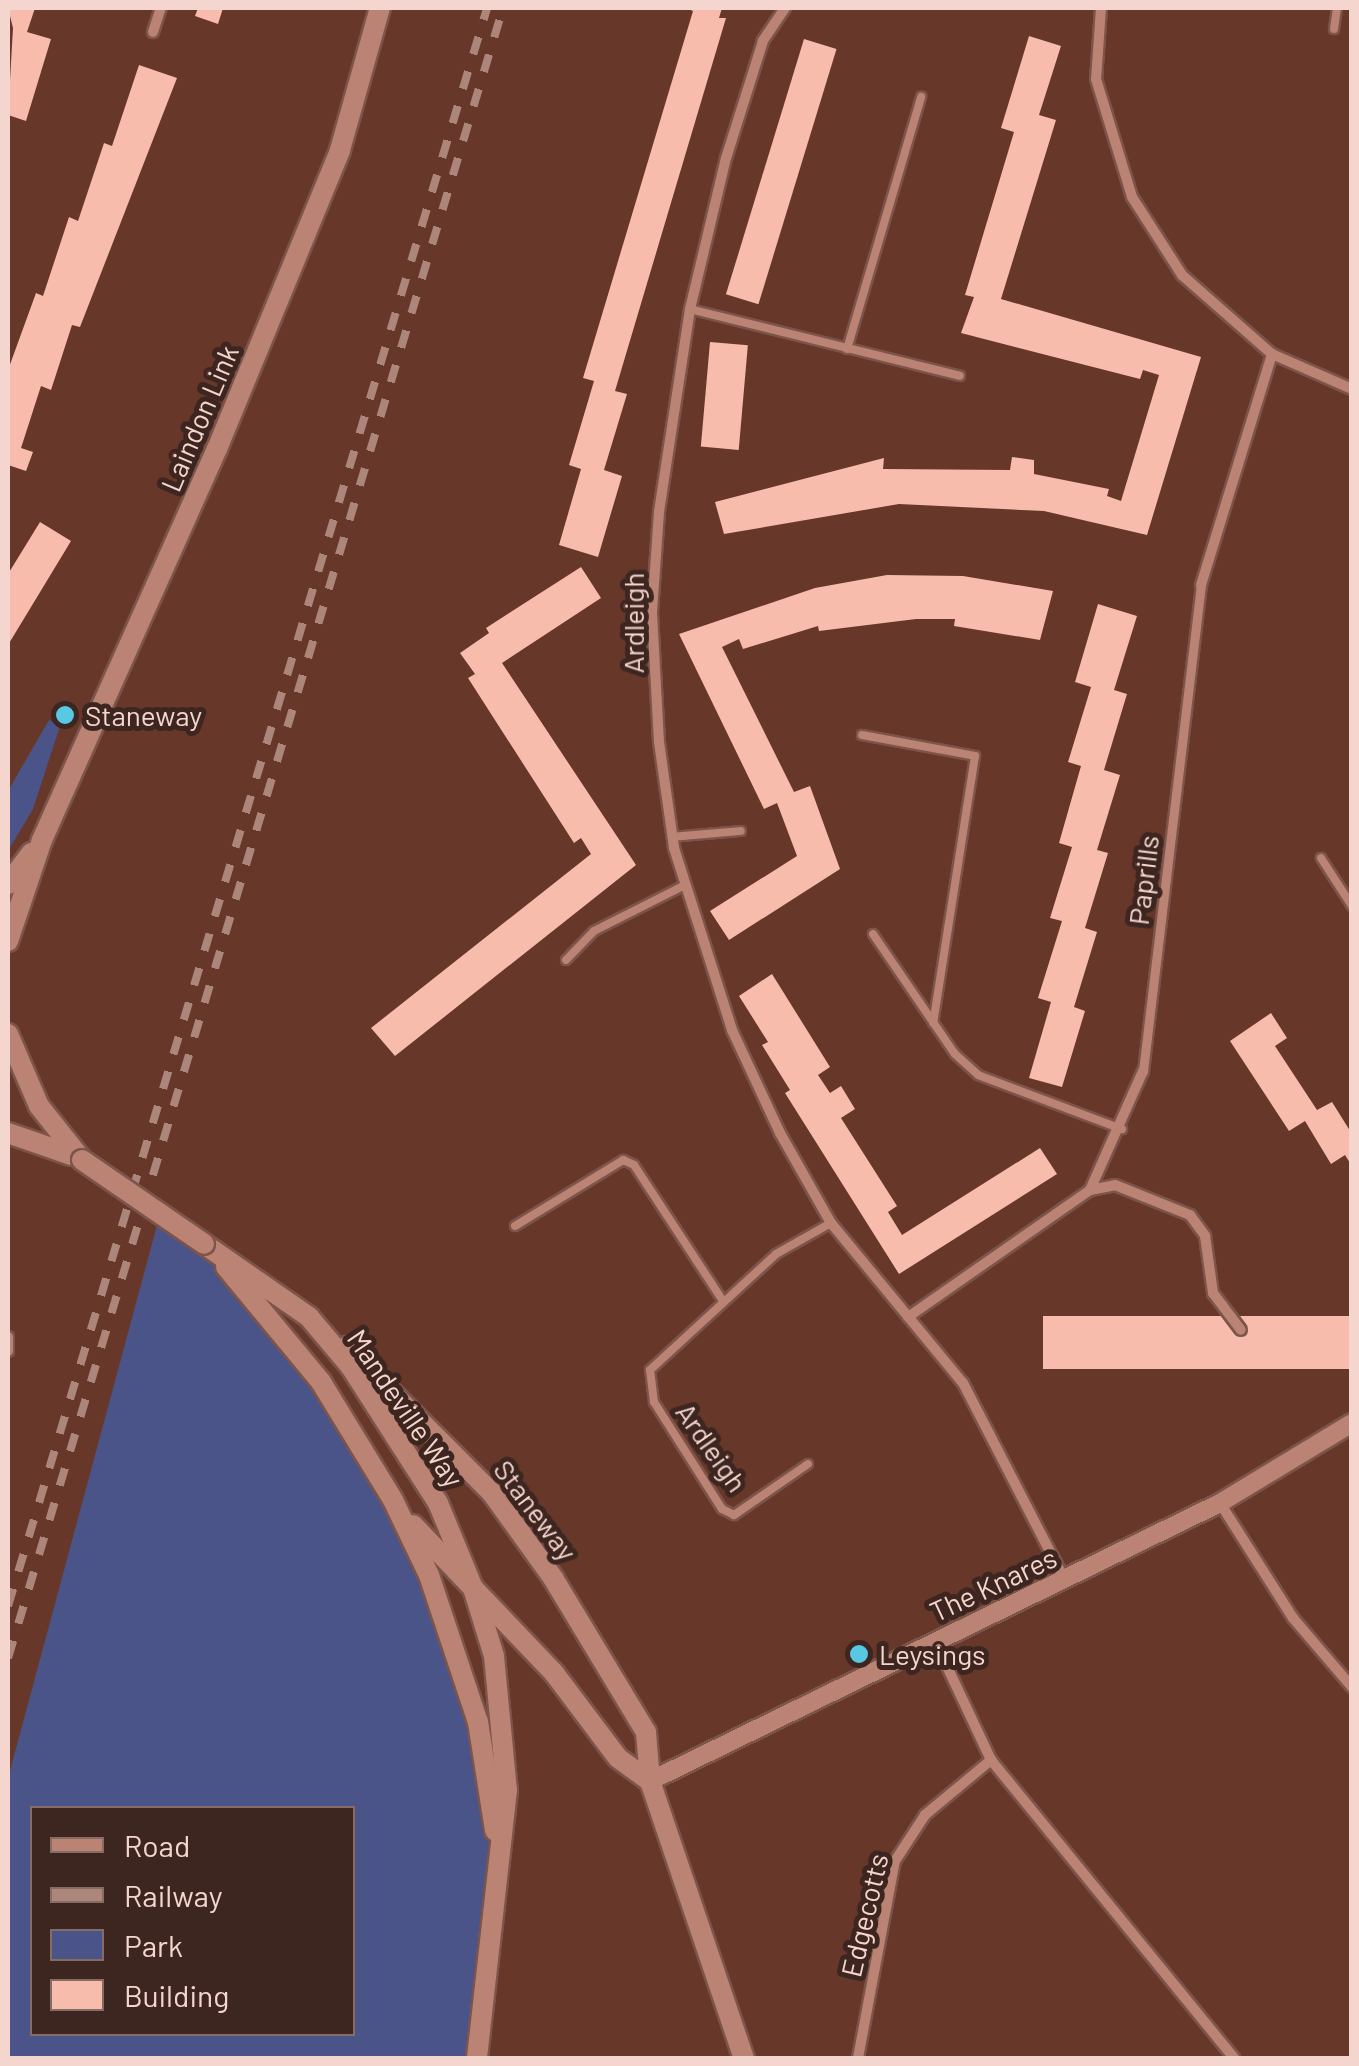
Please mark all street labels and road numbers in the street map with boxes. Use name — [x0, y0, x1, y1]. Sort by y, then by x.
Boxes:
street label: Laindon Link — [153, 340, 245, 496]
street label: Ardleigh — [616, 573, 650, 673]
street label: Paprills — [1121, 833, 1165, 927]
street label: Mandeville Way — [341, 1323, 471, 1493]
street label: Ardleigh — [669, 1396, 755, 1498]
street label: Staneway — [487, 1453, 585, 1567]
street label: The Knares — [924, 1540, 1062, 1628]
street label: Edgecotts — [834, 1850, 894, 1980]

